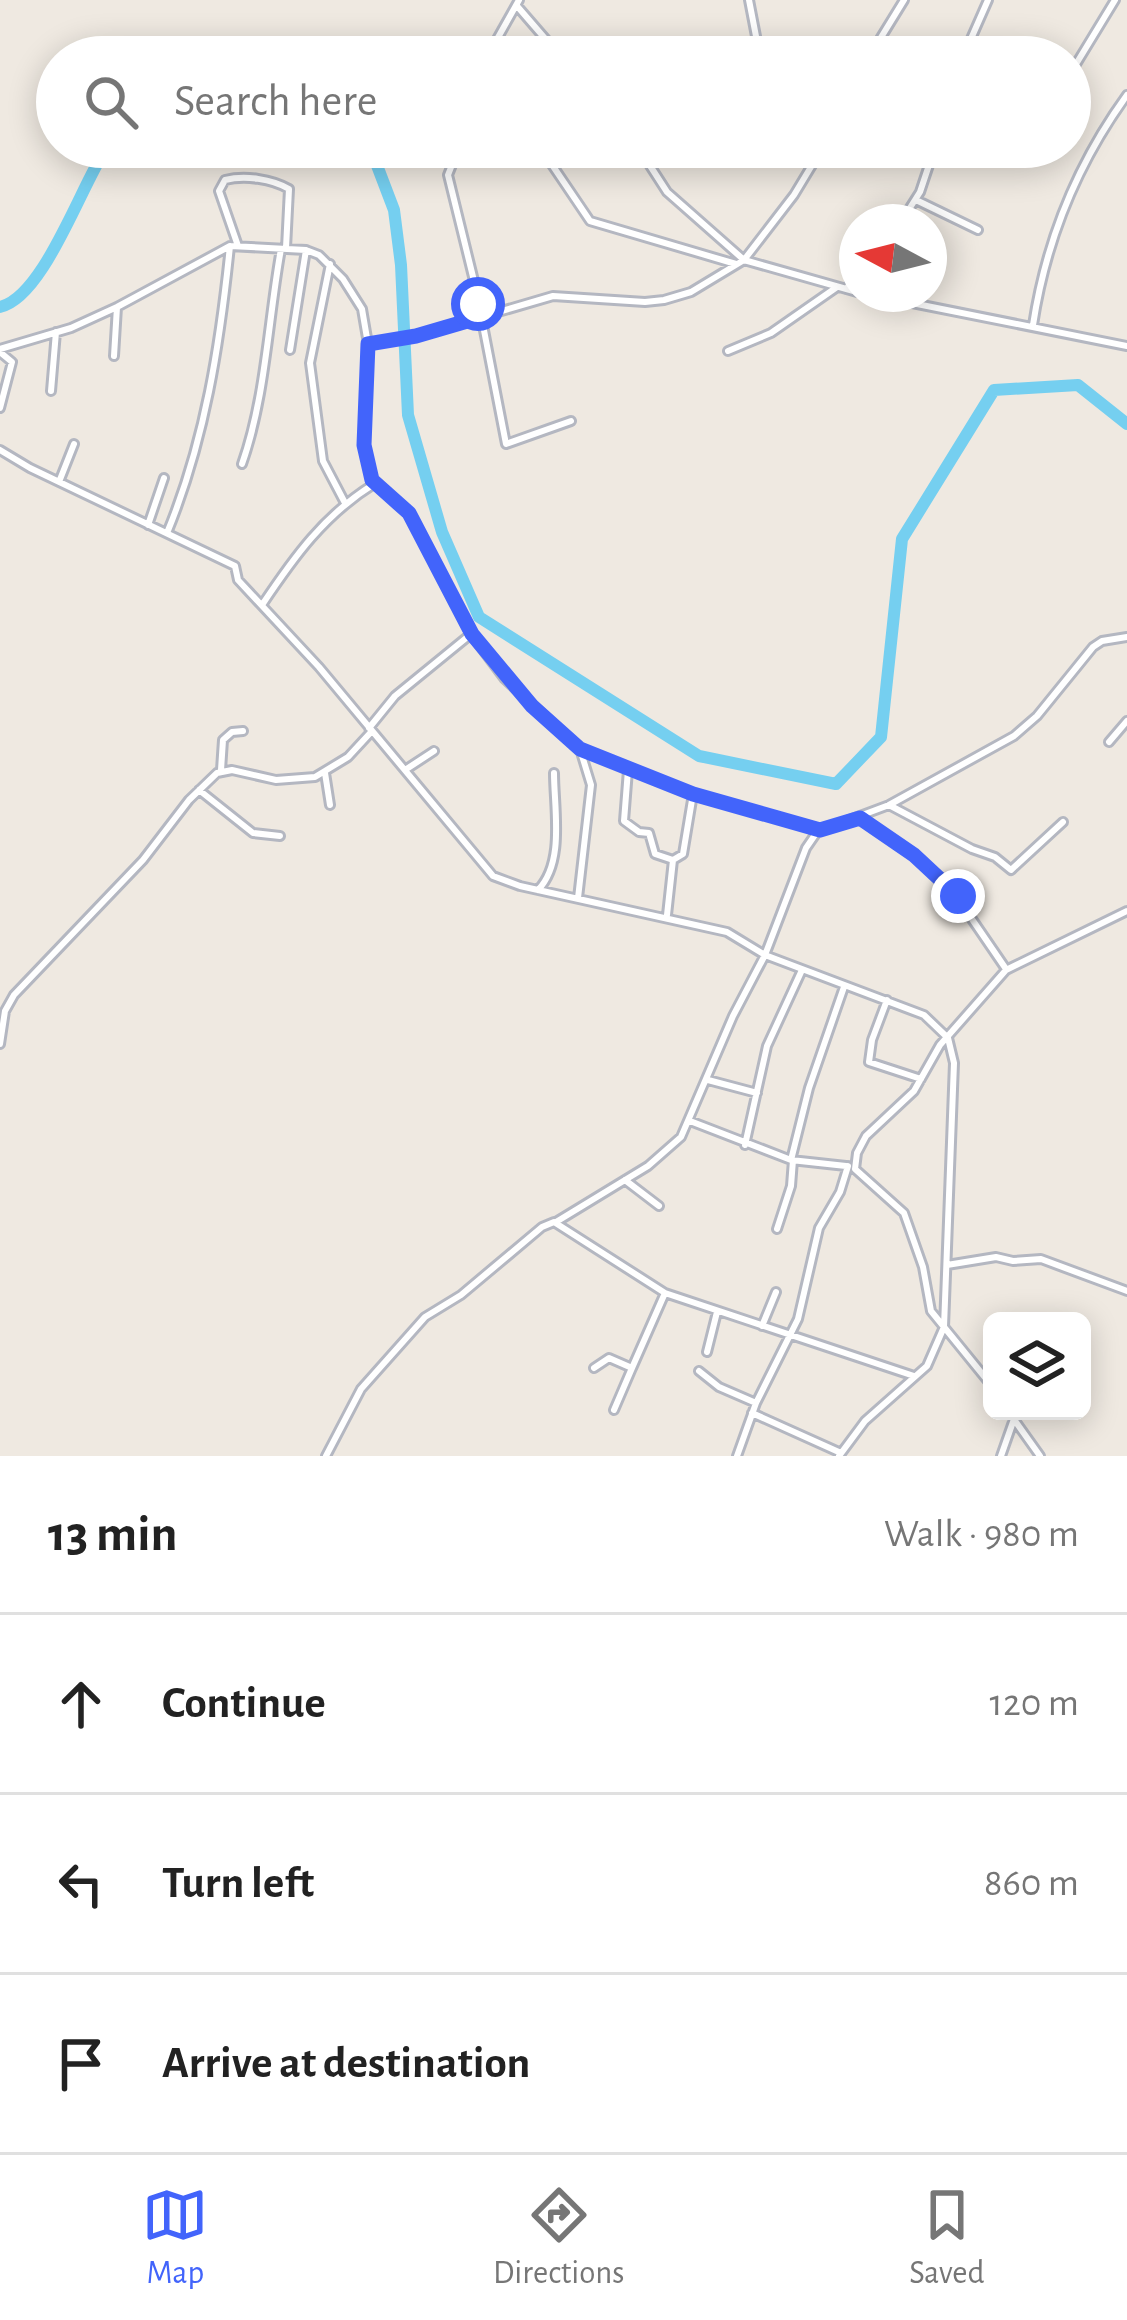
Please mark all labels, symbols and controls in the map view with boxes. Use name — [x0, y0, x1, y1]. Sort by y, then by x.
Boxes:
search box — [36, 36, 1091, 168]
icon: search — [78, 69, 144, 135]
text: Search here — [174, 79, 377, 124]
north arrow — [839, 204, 947, 312]
route start — [451, 277, 505, 331]
route end — [931, 869, 985, 923]
map controls — [983, 1312, 1091, 1420]
button: layers — [983, 1312, 1091, 1420]
text: 13 min — [48, 1509, 178, 1560]
text: Walk · 980 m — [884, 1515, 1079, 1554]
icon: ahead — [48, 1671, 114, 1737]
text: Continue — [162, 1681, 326, 1726]
text: 120 m — [990, 1684, 1079, 1723]
icon: left — [48, 1851, 114, 1917]
text: Turn left — [162, 1861, 314, 1906]
text: 860 m — [984, 1864, 1079, 1903]
icon: arrive — [48, 2031, 114, 2097]
text: Arrive at destination — [162, 2041, 530, 2086]
tab: Map — [142, 2182, 208, 2294]
tab: Directions — [493, 2182, 624, 2294]
tab: Saved — [909, 2182, 985, 2294]

